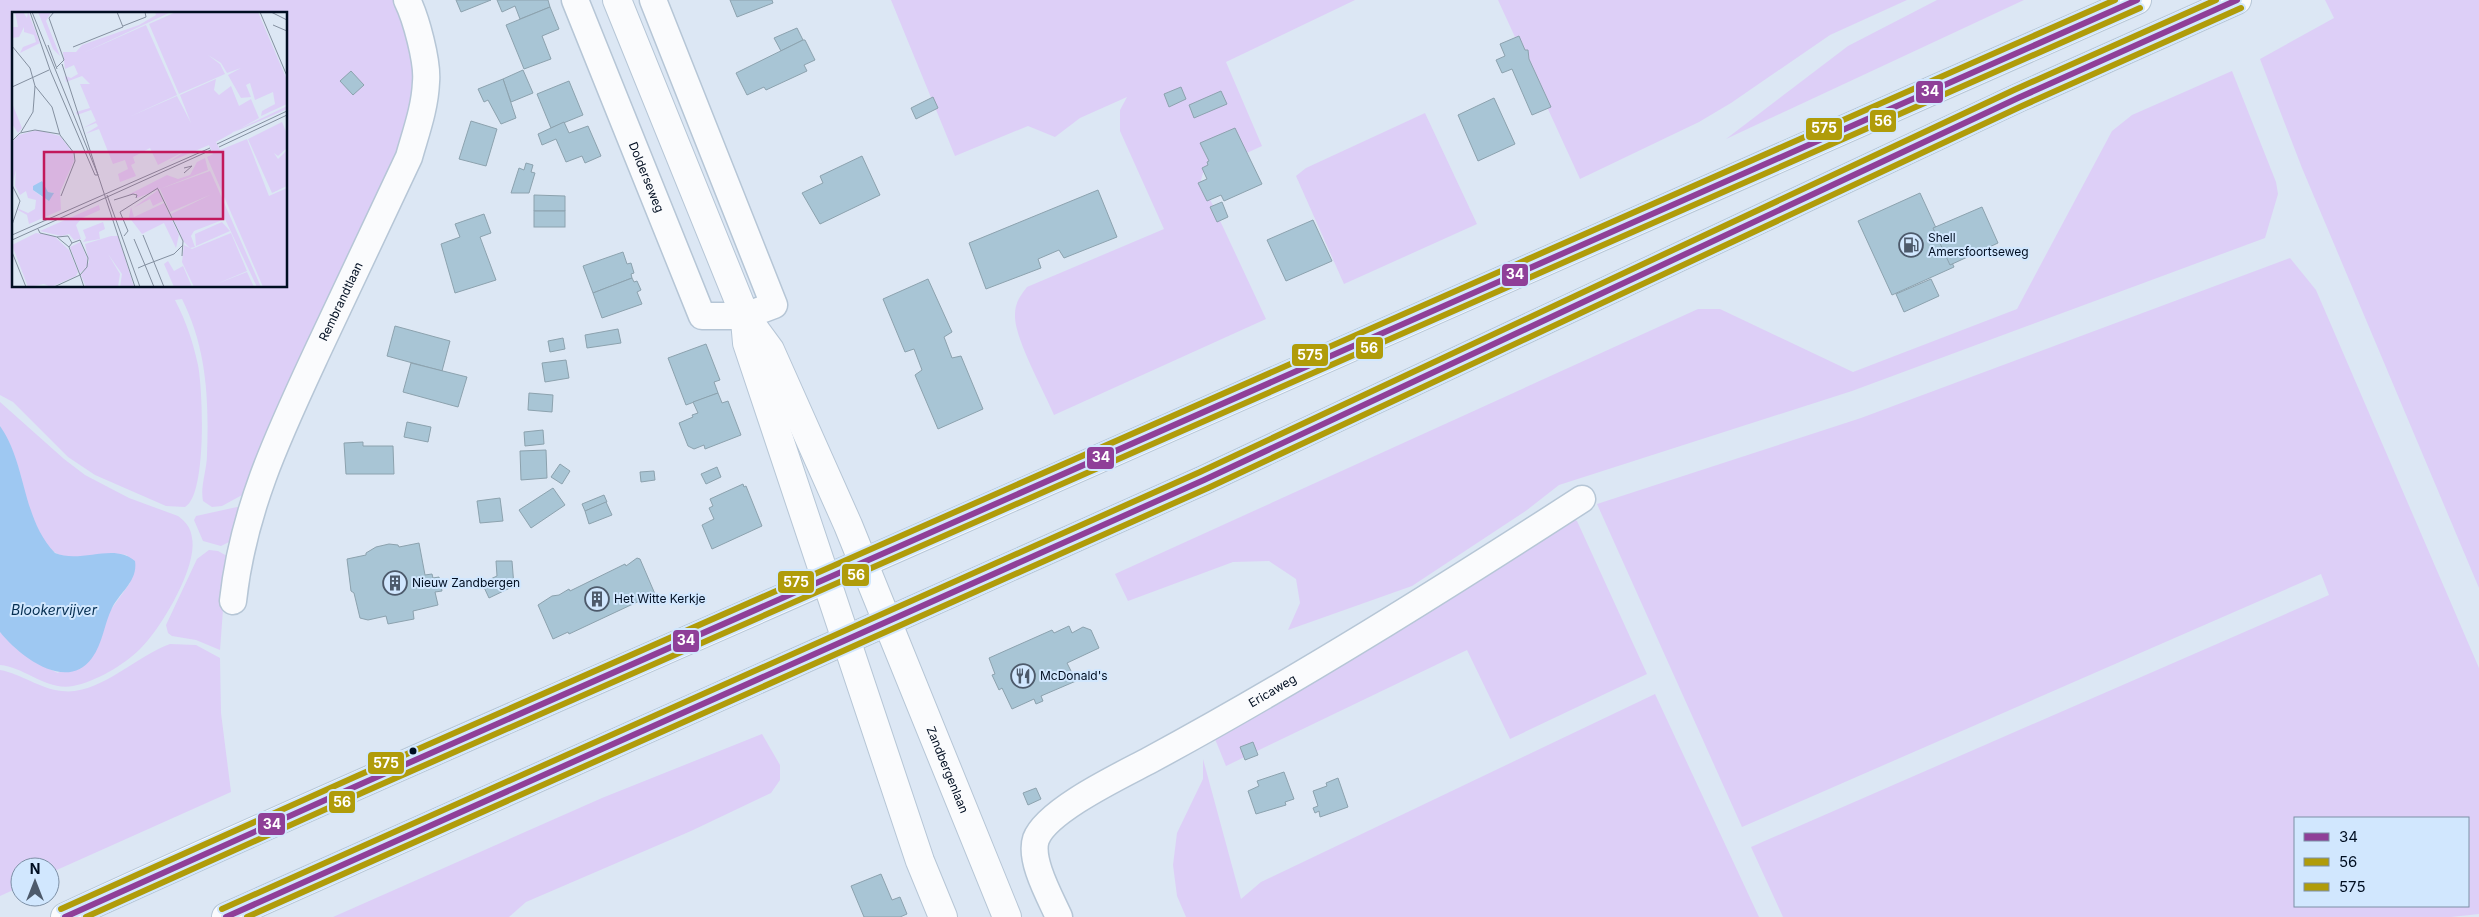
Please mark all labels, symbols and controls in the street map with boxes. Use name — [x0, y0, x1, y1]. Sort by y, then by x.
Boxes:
inset map — [12, 12, 288, 288]
line badge: 34 — [1915, 80, 1944, 104]
text: 34 — [1921, 82, 1939, 99]
line badge: 56 — [1869, 109, 1897, 133]
text: 56 — [1874, 112, 1892, 129]
line badge: 575 — [1805, 117, 1843, 141]
text: 575 — [1811, 119, 1837, 136]
street label: Dolderseweg — [626, 140, 668, 215]
place label: Shell Amersfoortseweg — [1928, 230, 2029, 259]
fuel station icon: Shell Amersfoortseweg — [1898, 232, 1924, 258]
street label: Rembrandtlaan — [315, 259, 366, 343]
line badge: 34 — [1501, 263, 1529, 287]
text: 34 — [1506, 265, 1524, 282]
line badge: 56 — [1355, 336, 1384, 360]
text: 56 — [1360, 339, 1378, 356]
line badge: 575 — [1291, 343, 1329, 367]
text: 575 — [1297, 346, 1323, 363]
line badge: 34 — [1086, 446, 1115, 470]
text: 34 — [1092, 448, 1110, 465]
line badge: 56 — [841, 563, 870, 587]
text: 56 — [847, 566, 865, 583]
building icon: Nieuw Zandbergen — [382, 570, 408, 596]
line badge: 575 — [777, 570, 815, 594]
text: 575 — [783, 573, 809, 590]
place label: Nieuw Zandbergen — [412, 575, 520, 590]
building icon: Het Witte Kerkje — [584, 586, 610, 612]
place label: Het Witte Kerkje — [614, 591, 706, 606]
water label: Blookervijver — [11, 601, 98, 618]
line badge: 34 — [672, 629, 700, 653]
text: 34 — [677, 631, 695, 648]
restaurant icon: McDonald's — [1010, 663, 1036, 689]
place label: McDonald's — [1040, 668, 1108, 683]
street label: Ericaweg — [1246, 671, 1299, 710]
street label: Zandbergenlaan — [923, 724, 972, 815]
unlabelled marker — [408, 746, 418, 756]
line badge: 575 — [367, 751, 405, 775]
text: 575 — [373, 754, 399, 771]
line badge: 56 — [328, 790, 356, 814]
text: 56 — [333, 793, 351, 810]
line badge: 34 — [257, 812, 286, 836]
text: 34 — [263, 815, 281, 832]
legend — [2294, 817, 2469, 907]
text: 34 — [2339, 827, 2358, 846]
text: 56 — [2339, 852, 2357, 871]
north arrow — [10, 857, 60, 907]
text: N — [30, 860, 40, 877]
text: 575 — [2339, 877, 2366, 896]

